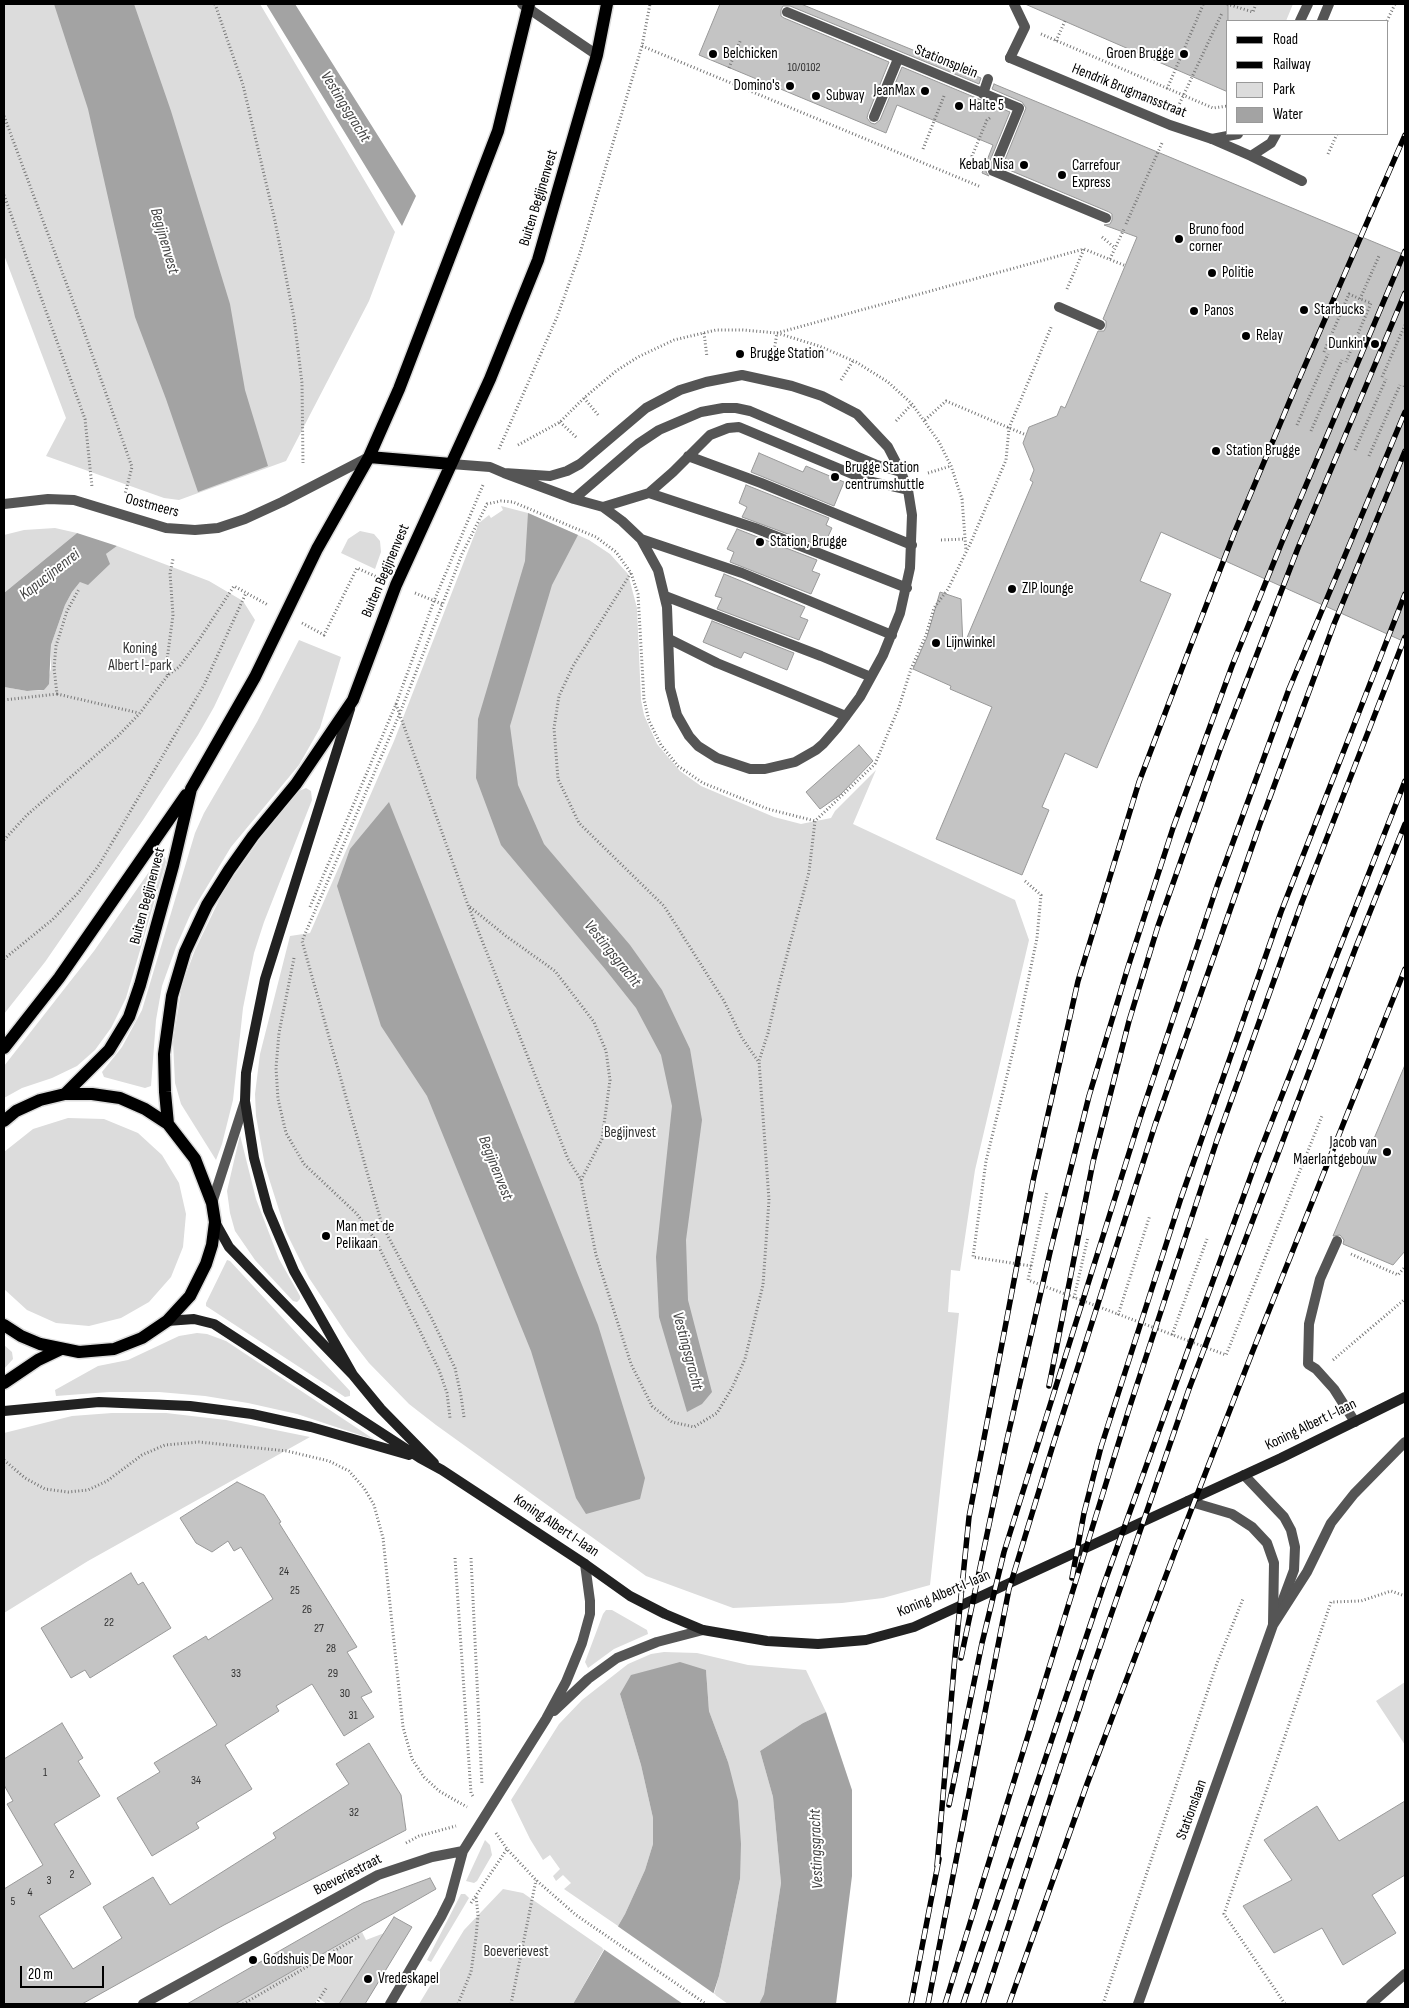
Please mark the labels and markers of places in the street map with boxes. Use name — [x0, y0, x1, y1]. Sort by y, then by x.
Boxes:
place label: Belchicken — [723, 45, 778, 63]
place label: Groen Brugge — [1106, 45, 1174, 63]
marker: Belchicken — [707, 48, 719, 60]
marker: Groen Brugge — [1178, 48, 1190, 60]
place label: Domino's — [734, 77, 780, 95]
marker: Domino's — [784, 80, 796, 92]
place label: JeanMax — [873, 82, 915, 100]
marker: JeanMax — [919, 85, 931, 97]
place label: Subway — [826, 87, 865, 105]
marker: Subway — [810, 90, 822, 102]
place label: Halte 5 — [969, 97, 1004, 115]
marker: Halte 5 — [953, 100, 965, 112]
place label: Kebab Nisa — [959, 156, 1014, 174]
place label: Carrefour Express — [1072, 157, 1120, 192]
marker: Kebab Nisa — [1018, 159, 1030, 171]
marker: Carrefour Express — [1056, 169, 1068, 181]
place label: Bruno food corner — [1189, 221, 1244, 256]
marker: Bruno food corner — [1173, 233, 1185, 245]
place label: Politie — [1222, 264, 1254, 282]
marker: Politie — [1206, 267, 1218, 279]
place label: Starbucks — [1314, 301, 1364, 319]
place label: Panos — [1204, 302, 1234, 320]
marker: Starbucks — [1298, 304, 1310, 316]
marker: Panos — [1188, 305, 1200, 317]
place label: Relay — [1256, 327, 1283, 345]
marker: Relay — [1240, 330, 1252, 342]
place label: Dunkin' — [1328, 335, 1365, 353]
marker: Dunkin' — [1369, 338, 1381, 350]
place label: Brugge Station — [750, 345, 824, 363]
marker: Brugge Station — [734, 348, 746, 360]
place label: Station Brugge — [1226, 442, 1300, 460]
marker: Station Brugge — [1210, 445, 1222, 457]
place label: Brugge Station centrumshuttle — [845, 459, 924, 494]
marker: Brugge Station centrumshuttle — [829, 471, 841, 483]
place label: Station, Brugge — [770, 533, 847, 551]
marker: Station, Brugge — [754, 536, 766, 548]
place label: ZIP lounge — [1022, 580, 1074, 598]
marker: ZIP lounge — [1006, 583, 1018, 595]
place label: Lijnwinkel — [946, 634, 995, 652]
marker: Lijnwinkel — [930, 637, 942, 649]
place label: Jacob van Maerlantgebouw — [1293, 1134, 1377, 1169]
marker: Jacob van Maerlantgebouw — [1381, 1146, 1393, 1158]
place label: Man met de Pelikaan — [336, 1218, 394, 1253]
marker: Man met de Pelikaan — [320, 1230, 332, 1242]
place label: Godshuis De Moor — [263, 1951, 353, 1969]
marker: Godshuis De Moor — [247, 1954, 259, 1966]
place label: Vredeskapel — [378, 1970, 439, 1988]
marker: Vredeskapel — [362, 1973, 374, 1985]

